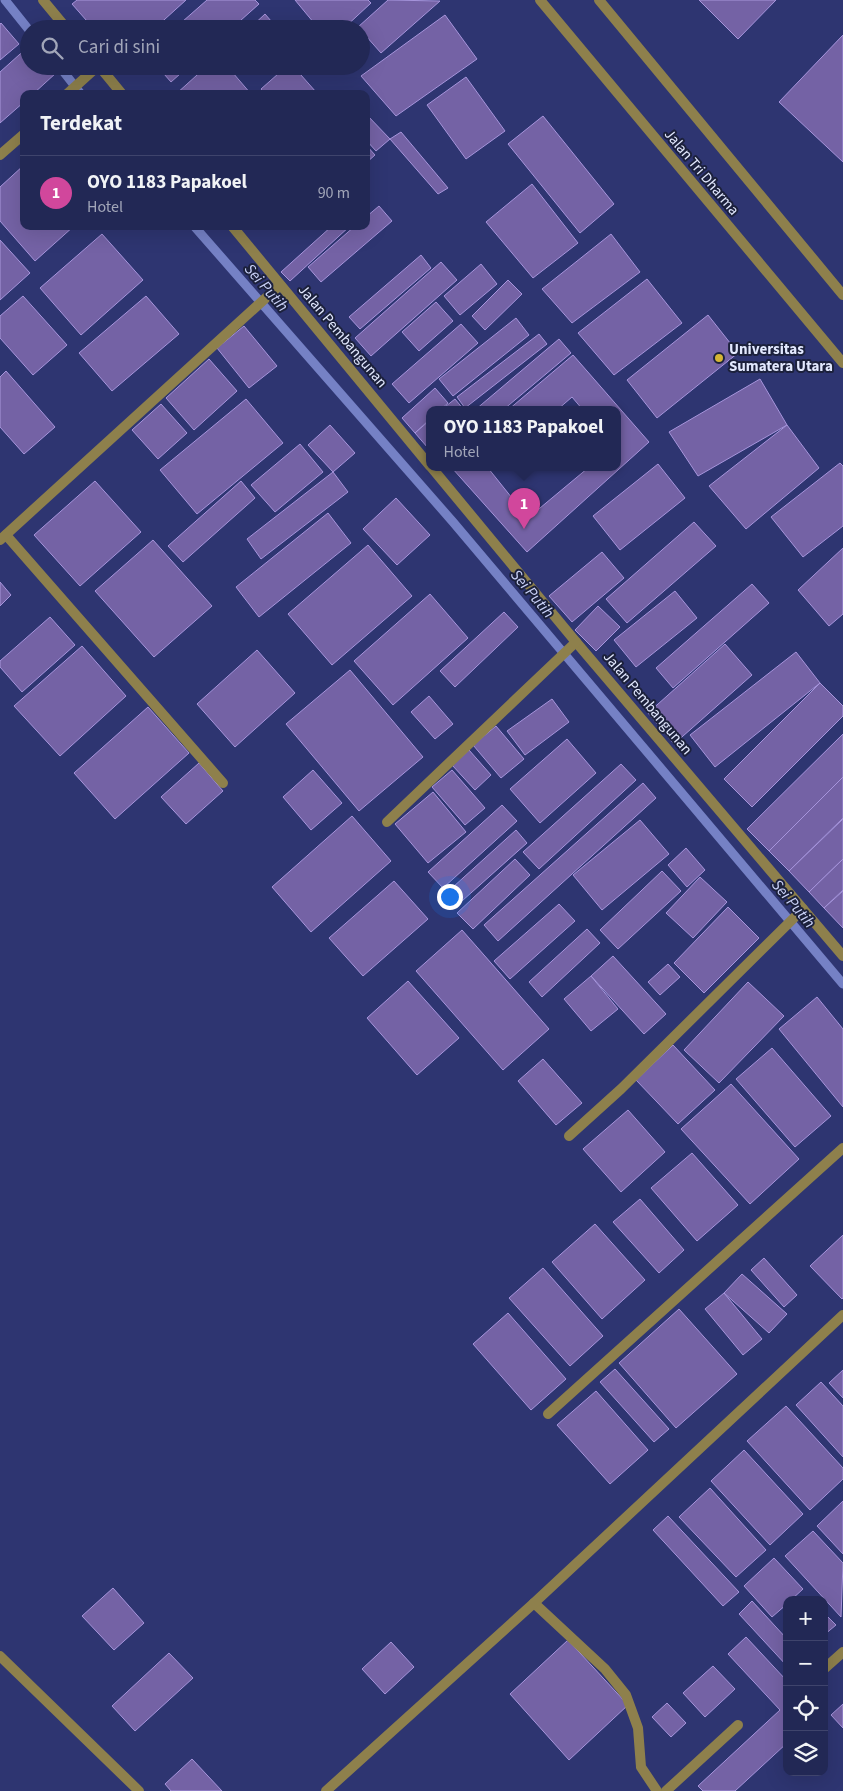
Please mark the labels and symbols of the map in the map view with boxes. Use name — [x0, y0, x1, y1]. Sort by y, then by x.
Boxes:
street label: Jalan Tri Dharma — [659, 125, 744, 220]
water label: Sei Putih — [239, 259, 293, 316]
street label: Jalan Pembangunan — [293, 280, 392, 392]
place label: Universitas Sumatera Utara — [729, 339, 833, 377]
marker: Universitas Sumatera Utara — [713, 352, 725, 364]
pin: 1 — [508, 488, 540, 529]
water label: Sei Putih — [505, 565, 559, 623]
street label: Jalan Pembangunan — [598, 647, 697, 759]
water label: Sei Putih — [766, 875, 820, 933]
your location — [437, 884, 463, 910]

